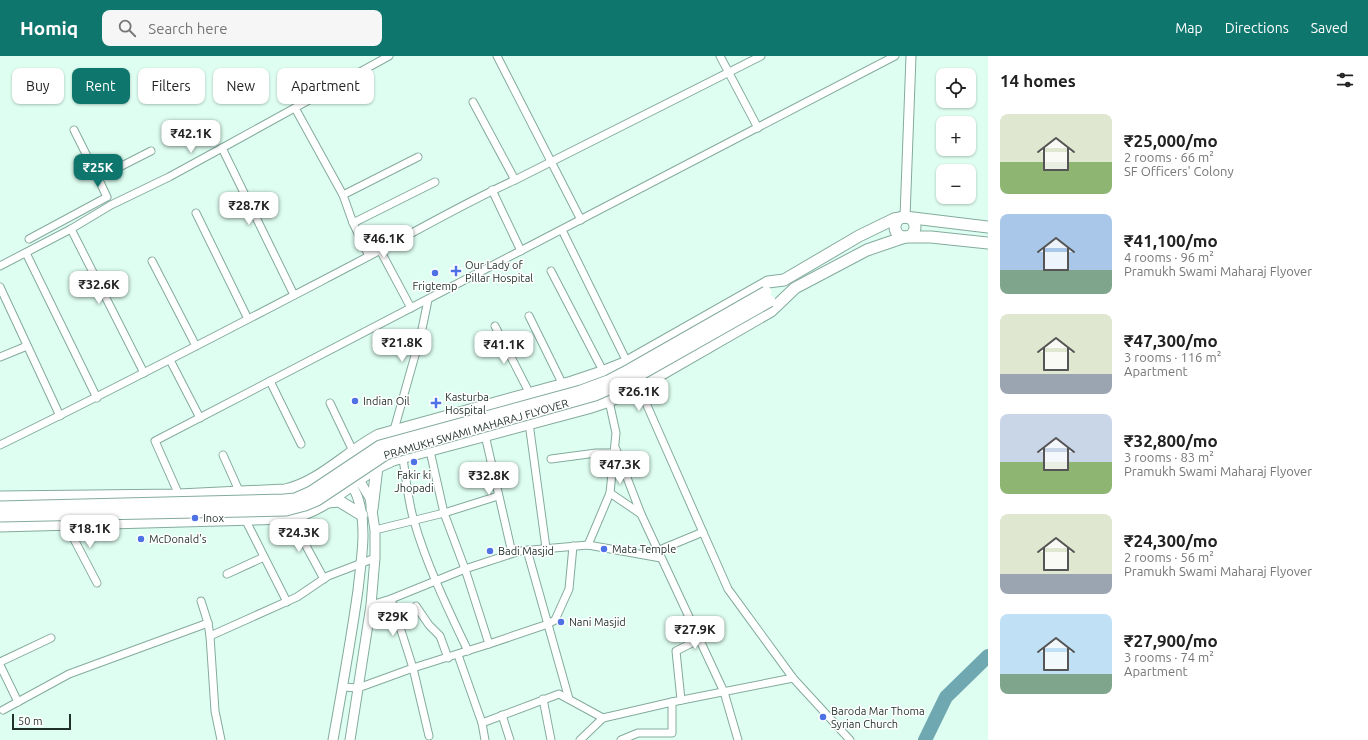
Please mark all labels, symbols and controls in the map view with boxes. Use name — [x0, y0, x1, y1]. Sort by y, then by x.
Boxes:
search box — [102, 10, 382, 46]
text: Homiq — [20, 17, 78, 39]
icon: search — [116, 17, 138, 39]
text: Search here — [148, 20, 228, 37]
text: Map — [1175, 20, 1203, 36]
text: Directions — [1225, 20, 1289, 36]
text: Saved — [1311, 20, 1348, 36]
chip: Buy — [12, 68, 64, 104]
chip: Rent — [72, 68, 130, 104]
chip: Filters — [138, 68, 205, 104]
chip: New — [213, 68, 269, 104]
chip: Apartment — [277, 68, 374, 104]
map controls — [936, 68, 976, 204]
button: locate — [936, 68, 976, 108]
icon: filters — [1334, 69, 1356, 91]
text: 14 homes — [1000, 71, 1076, 90]
button: + — [936, 116, 976, 156]
pin: ₹42.1K — [158, 120, 224, 154]
text: ₹42.1K — [170, 126, 212, 140]
icon: home — [1032, 130, 1080, 178]
text: ₹25,000/mo — [1124, 131, 1218, 150]
text: 2 rooms · 66 m² — [1124, 150, 1214, 164]
pin: ₹25K — [74, 154, 122, 188]
text: ₹25K — [83, 160, 113, 174]
button: − — [936, 164, 976, 204]
text: SF Officers' Colony — [1124, 164, 1234, 178]
pin: ₹28.7K — [216, 192, 282, 226]
text: ₹28.7K — [228, 198, 270, 212]
pin: ₹46.1K — [351, 225, 417, 259]
icon: home — [1032, 230, 1080, 278]
text: ₹46.1K — [363, 231, 405, 245]
text: ₹41,100/mo — [1124, 231, 1218, 250]
text: 4 rooms · 96 m² — [1124, 250, 1214, 264]
place label: Our Lady of Pillar Hospital — [465, 259, 533, 284]
text: Pramukh Swami Maharaj Flyover — [1124, 264, 1312, 278]
marker: Our Lady of Pillar Hospital — [450, 265, 462, 277]
marker: Frigtemp — [430, 268, 440, 278]
pin: ₹32.6K — [66, 271, 132, 305]
text: ₹32.6K — [78, 277, 120, 291]
place label: Frigtemp — [412, 280, 458, 292]
pin: ₹21.8K — [369, 329, 435, 363]
icon: home — [1032, 330, 1080, 378]
pin: ₹41.1K — [471, 331, 537, 365]
text: ₹47,300/mo — [1124, 331, 1218, 350]
text: ₹21.8K — [381, 335, 423, 349]
text: ₹41.1K — [483, 337, 525, 351]
text: 3 rooms · 116 m² — [1124, 350, 1221, 364]
text: Apartment — [1124, 364, 1188, 378]
pin: ₹26.1K — [606, 378, 672, 412]
text: ₹26.1K — [618, 384, 660, 398]
place label: Kasturba Hospital — [445, 391, 489, 416]
place label: Indian Oil — [363, 395, 410, 407]
marker: Indian Oil — [350, 396, 360, 406]
street label: PRAMUKH SWAMI MAHARAJ FLYOVER — [382, 397, 570, 461]
marker: Kasturba Hospital — [430, 397, 442, 409]
icon: home — [1032, 430, 1080, 478]
text: ₹32,800/mo — [1124, 431, 1218, 450]
text: 3 rooms · 83 m² — [1124, 450, 1214, 464]
pin: ₹47.3K — [587, 451, 653, 485]
marker: Fakir ki Jhopadi — [409, 457, 419, 467]
text: ₹47.3K — [599, 457, 641, 471]
pin: ₹32.8K — [456, 462, 522, 496]
text: Pramukh Swami Maharaj Flyover — [1124, 464, 1312, 478]
text: ₹32.8K — [468, 468, 510, 482]
place label: Fakir ki Jhopadi — [394, 469, 434, 494]
place label: Inox — [203, 512, 224, 524]
marker: Inox — [190, 513, 200, 523]
pin: ₹18.1K — [57, 515, 123, 549]
pin: ₹24.3K — [266, 519, 332, 553]
text: ₹18.1K — [69, 521, 111, 535]
text: ₹24.3K — [278, 525, 320, 539]
icon: home — [1032, 530, 1080, 578]
text: ₹24,300/mo — [1124, 531, 1218, 550]
place label: McDonald's — [149, 533, 207, 545]
marker: McDonald's — [136, 534, 146, 544]
place label: Mata Temple — [612, 543, 676, 555]
marker: Mata Temple — [599, 544, 609, 554]
place label: Badi Masjid — [498, 545, 554, 557]
marker: Badi Masjid — [485, 546, 495, 556]
text: 2 rooms · 56 m² — [1124, 550, 1214, 564]
text: Pramukh Swami Maharaj Flyover — [1124, 564, 1312, 578]
pin: ₹29K — [369, 603, 417, 637]
text: ₹29K — [378, 609, 408, 623]
place label: Nani Masjid — [569, 616, 626, 628]
pin: ₹27.9K — [662, 616, 728, 650]
marker: Nani Masjid — [556, 617, 566, 627]
text: ₹27.9K — [674, 622, 716, 636]
icon: home — [1032, 630, 1080, 678]
text: ₹27,900/mo — [1124, 631, 1218, 650]
text: 3 rooms · 74 m² — [1124, 650, 1214, 664]
text: Apartment — [1124, 664, 1188, 678]
place label: Baroda Mar Thoma Syrian Church — [831, 705, 925, 730]
scale bar — [12, 712, 71, 731]
marker: Baroda Mar Thoma Syrian Church — [818, 712, 828, 722]
text: 50 m — [18, 715, 42, 727]

